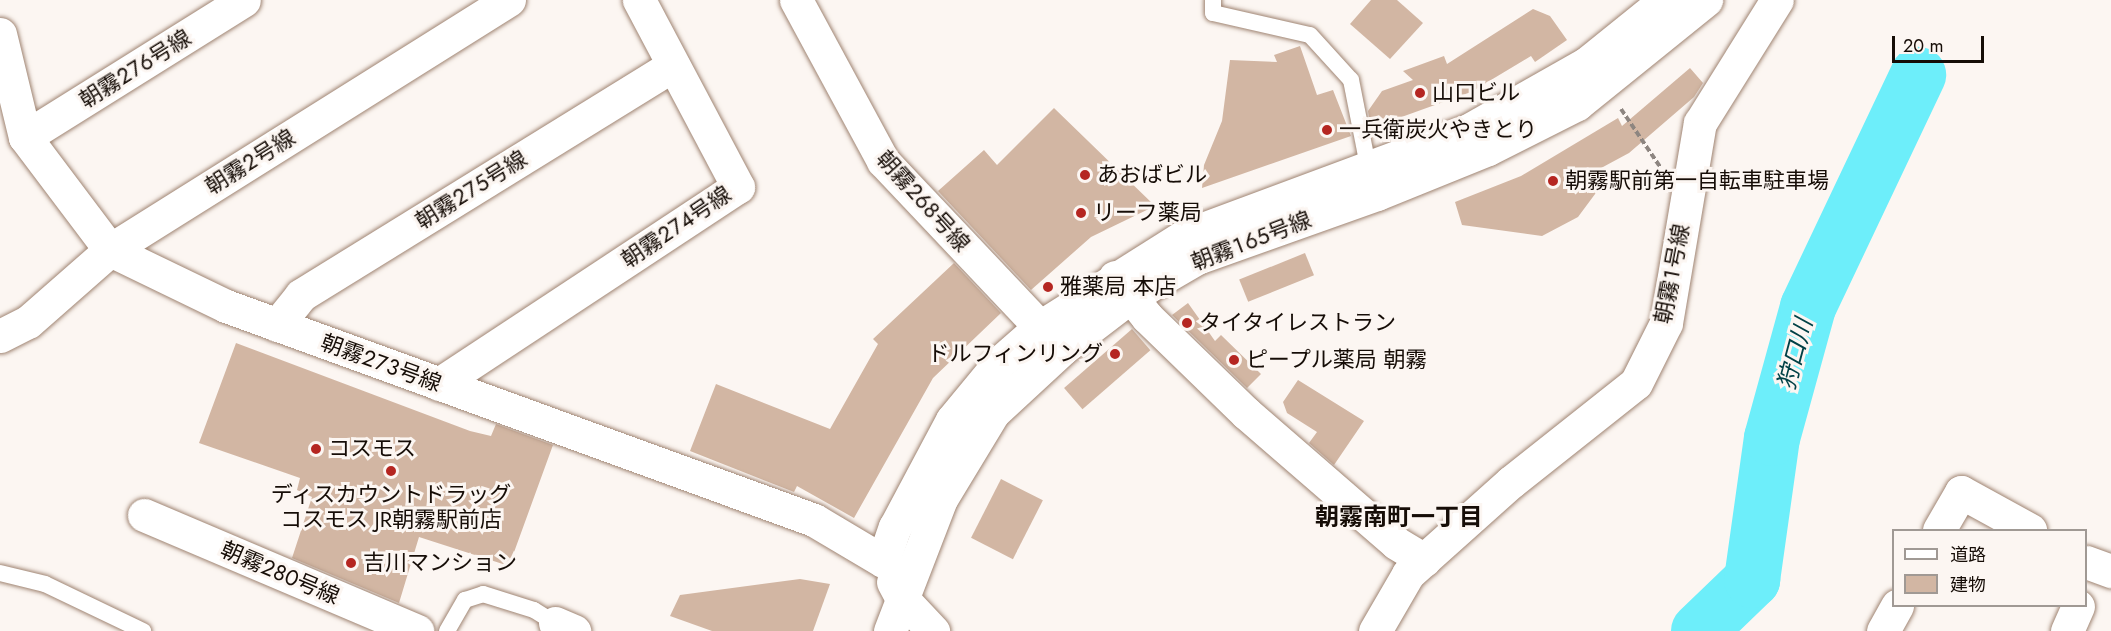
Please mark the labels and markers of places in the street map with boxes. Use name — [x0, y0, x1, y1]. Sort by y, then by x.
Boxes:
place label: 山口ビル — [1432, 80, 1520, 106]
marker: 山口ビル — [1413, 86, 1427, 100]
place label: 一兵衛炭火やきとり — [1339, 117, 1537, 143]
marker: 一兵衛炭火やきとり — [1320, 123, 1334, 137]
place label: あおばビル — [1097, 162, 1207, 188]
marker: あおばビル — [1078, 168, 1092, 182]
place label: 朝霧駅前第一自転車駐車場 — [1565, 168, 1829, 194]
marker: 朝霧駅前第一自転車駐車場 — [1546, 174, 1560, 188]
place label: リーフ薬局 — [1093, 200, 1203, 226]
marker: リーフ薬局 — [1074, 206, 1088, 220]
place label: 雅薬局 本店 — [1060, 274, 1177, 300]
marker: 雅薬局 本店 — [1041, 280, 1055, 294]
place label: タイタイレストラン — [1199, 310, 1397, 336]
marker: タイタイレストラン — [1180, 316, 1194, 330]
place label: ドルフィンリング — [927, 341, 1103, 367]
marker: ドルフィンリング — [1108, 347, 1122, 361]
place label: ピープル薬局 朝霧 — [1246, 347, 1429, 373]
marker: ピープル薬局 朝霧 — [1227, 353, 1241, 367]
place label: コスモス — [328, 436, 416, 462]
marker: コスモス — [309, 442, 323, 456]
marker: ディスカウントドラッグ コスモス JR朝霧駅前店 — [384, 464, 398, 478]
place label: ディスカウントドラッグ コスモス JR朝霧駅前店 — [270, 481, 512, 532]
place label: 吉川マンション — [363, 550, 517, 576]
marker: 吉川マンション — [344, 556, 358, 570]

